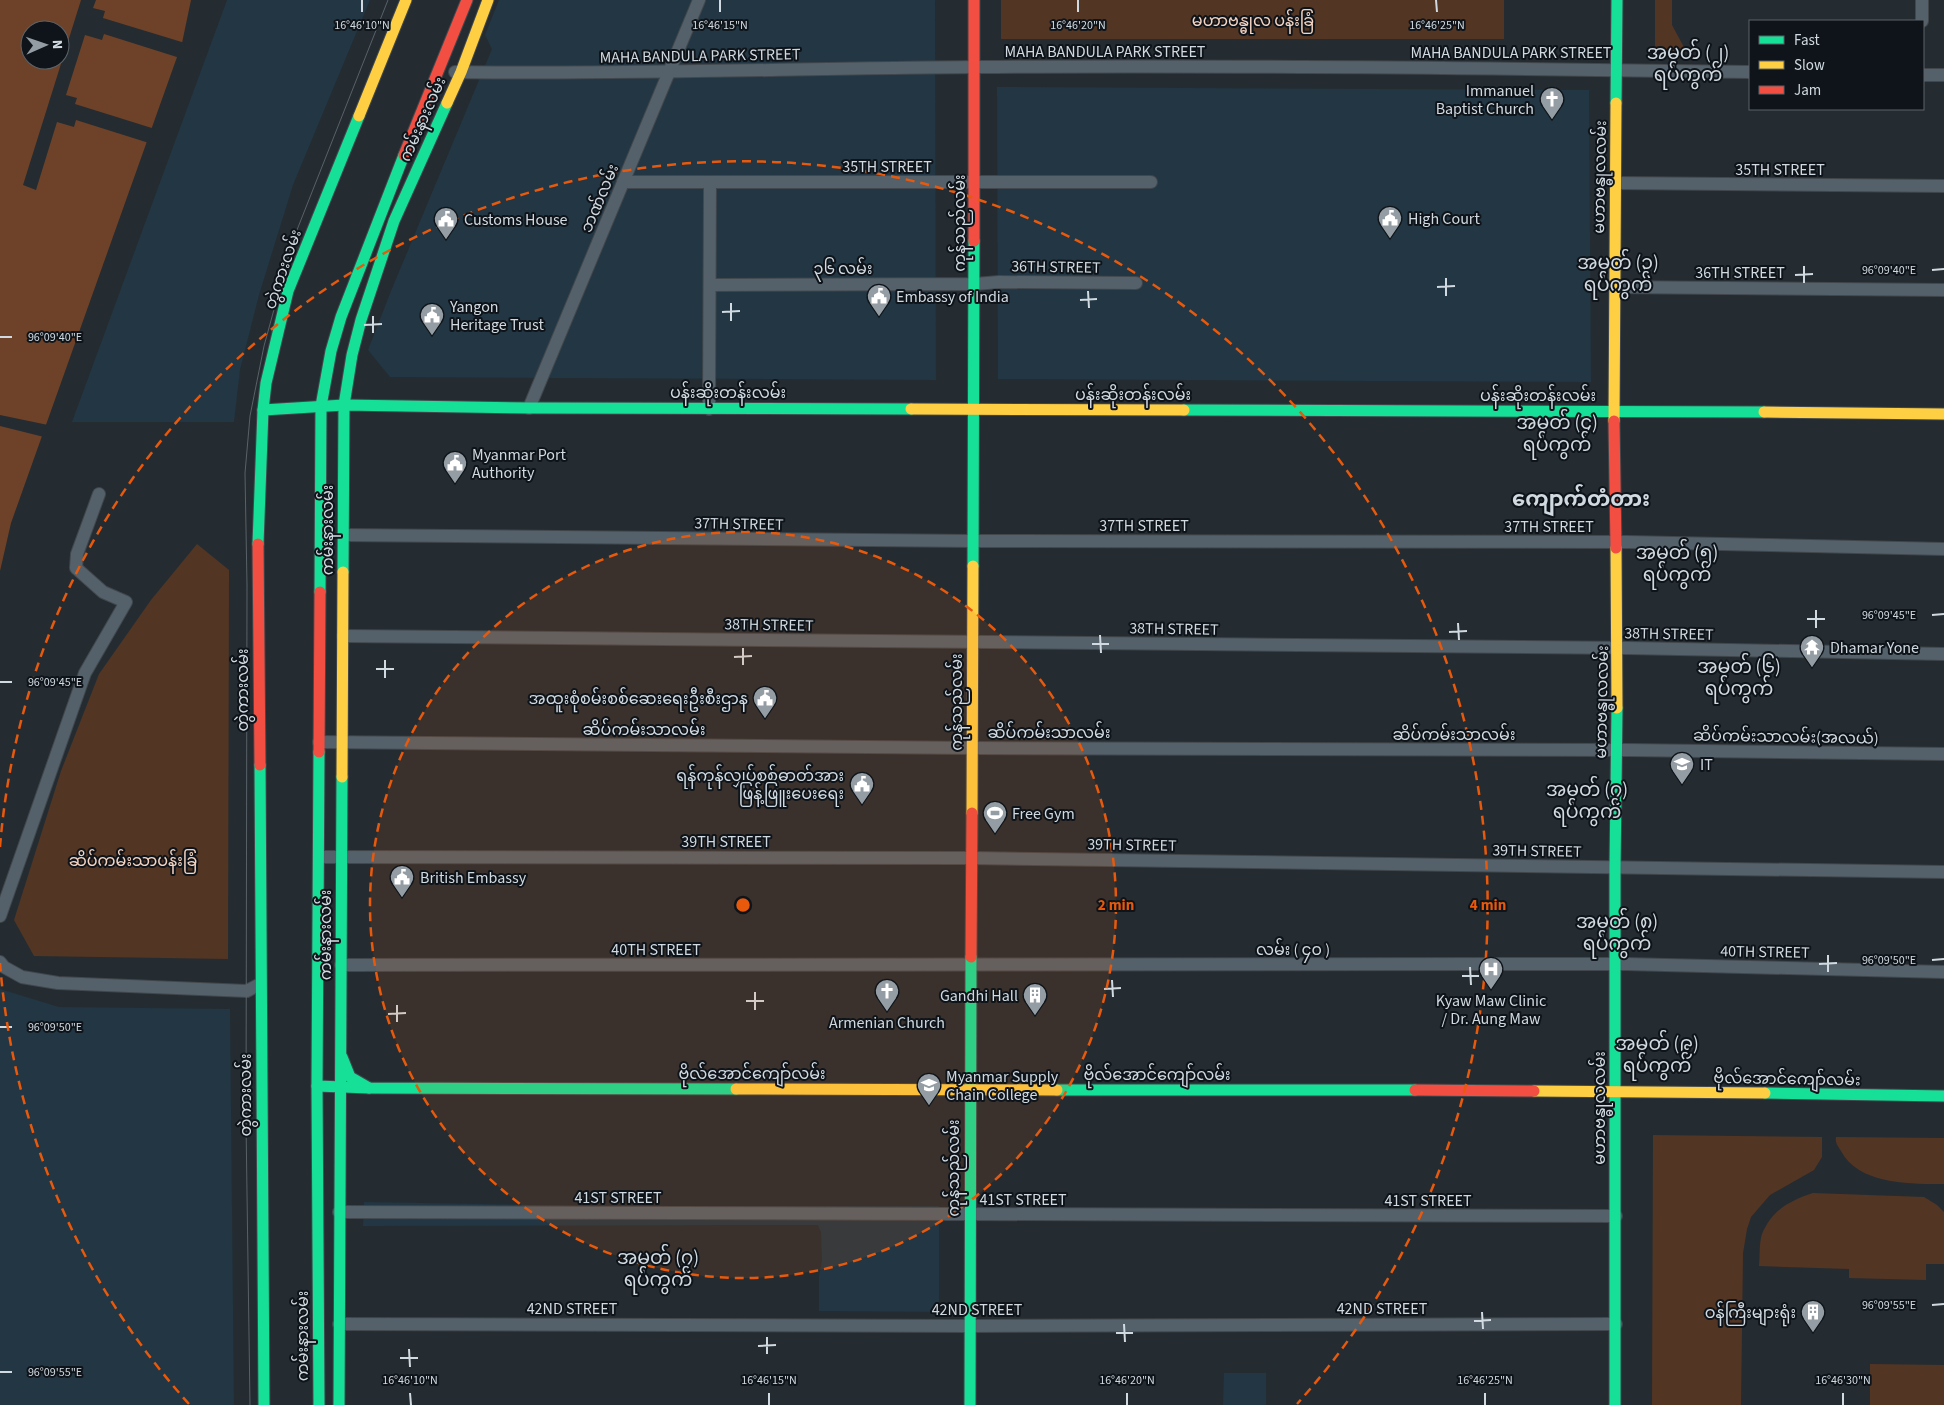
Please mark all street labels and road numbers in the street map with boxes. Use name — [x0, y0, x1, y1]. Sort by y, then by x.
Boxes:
street label: MAHA BANDULA PARK STREET — [1005, 41, 1206, 63]
street label: MAHA BANDULA PARK STREET — [1411, 42, 1612, 64]
street label: MAHA BANDULA PARK STREET — [599, 43, 801, 69]
street label: ကမ်းနားလမ်း — [394, 73, 453, 166]
street label: မဟာဗန္ဓုလလမ်း — [1587, 120, 1614, 234]
street label: 35TH STREET — [842, 156, 932, 178]
street label: 35TH STREET — [1735, 159, 1825, 181]
street label: ဘဏ်လမ်း — [575, 160, 624, 236]
street label: ကုန်သည်လမ်း — [948, 174, 974, 272]
street label: တွဲကားလမ်း — [258, 226, 309, 313]
street label: 36TH STREET — [1011, 255, 1101, 279]
street label: ၃၆ လမ်း — [814, 257, 872, 282]
street label: 36TH STREET — [1695, 262, 1785, 284]
street label: ပန်းဆိုးတန်းလမ်း — [670, 381, 786, 407]
street label: ပန်းဆိုးတန်းလမ်း — [1075, 383, 1191, 409]
street label: ပန်းဆိုးတန်းလမ်း — [1480, 384, 1596, 410]
street label: ကမ်းနားလမ်း — [316, 485, 341, 575]
street label: 37TH STREET — [694, 512, 784, 536]
street label: 37TH STREET — [1099, 515, 1189, 537]
street label: 37TH STREET — [1504, 516, 1594, 538]
street label: 38TH STREET — [724, 613, 814, 637]
street label: 38TH STREET — [1129, 617, 1219, 641]
street label: 38TH STREET — [1624, 622, 1714, 646]
street label: မဟာဗန္ဓုလလမ်း — [1589, 645, 1616, 759]
street label: တွဲကားလမ်း — [231, 648, 256, 732]
street label: ကုန်သည်လမ်း — [945, 653, 971, 751]
street label: ဆိပ်ကမ်းသာလမ်း — [583, 718, 705, 741]
street label: ဆိပ်ကမ်းသာလမ်း — [988, 721, 1110, 744]
street label: ဆိပ်ကမ်းသာလမ်း — [1393, 723, 1515, 746]
street label: ဆိပ်ကမ်းသာလမ်း(အလယ်) — [1693, 723, 1879, 750]
street label: 39TH STREET — [681, 831, 771, 853]
street label: 39TH STREET — [1087, 833, 1177, 857]
street label: 39TH STREET — [1492, 839, 1582, 863]
street label: ကမ်းနားလမ်း — [314, 890, 339, 980]
street label: လမ်း ( ၄၀ ) — [1256, 938, 1330, 963]
street label: 40TH STREET — [611, 939, 701, 961]
street label: 40TH STREET — [1720, 940, 1810, 964]
street label: မဟာဗန္ဓုလလမ်း — [1588, 1051, 1613, 1165]
street label: တွဲကားလမ်း — [234, 1053, 259, 1137]
street label: ဗိုလ်အောင်ကျော်လမ်း — [678, 1062, 826, 1088]
street label: ဗိုလ်အောင်ကျော်လမ်း — [1083, 1063, 1231, 1089]
street label: ဗိုလ်အောင်ကျော်လမ်း — [1713, 1066, 1861, 1094]
street label: ကုန်သည်လမ်း — [942, 1119, 968, 1217]
street label: 41ST STREET — [574, 1187, 662, 1209]
street label: 41ST STREET — [979, 1189, 1067, 1211]
street label: 41ST STREET — [1384, 1190, 1472, 1212]
street label: ကမ်းနားလမ်း — [291, 1291, 316, 1381]
street label: 42ND STREET — [527, 1298, 618, 1320]
street label: 42ND STREET — [1337, 1298, 1428, 1320]
street label: 42ND STREET — [932, 1299, 1023, 1321]

